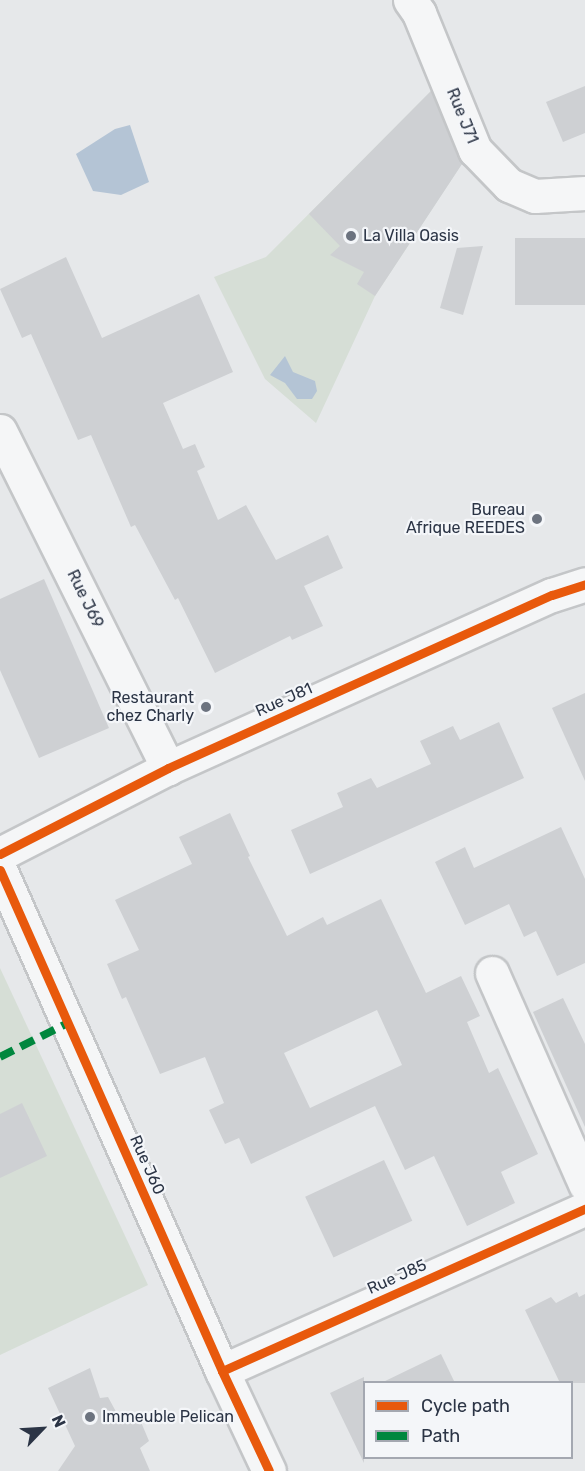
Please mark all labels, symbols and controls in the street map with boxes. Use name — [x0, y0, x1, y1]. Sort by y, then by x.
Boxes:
street label: Rue J71 — [442, 85, 482, 147]
place label: La Villa Oasis — [363, 226, 459, 246]
marker: La Villa Oasis — [344, 229, 358, 243]
place label: Bureau Afrique REEDES — [406, 500, 525, 538]
marker: Bureau Afrique REEDES — [530, 512, 544, 526]
street label: Rue J69 — [63, 567, 107, 631]
street label: Rue J81 — [253, 679, 315, 721]
place label: Restaurant chez Charly — [106, 688, 194, 726]
marker: Restaurant chez Charly — [199, 700, 213, 714]
street label: Rue J60 — [125, 1132, 169, 1198]
street label: Rue J85 — [364, 1255, 430, 1299]
legend — [363, 1381, 573, 1459]
text: Cycle path — [421, 1395, 510, 1417]
north arrow — [12, 1399, 72, 1459]
place label: Immeuble Pelican — [102, 1407, 234, 1427]
marker: Immeuble Pelican — [83, 1410, 97, 1424]
text: N — [48, 1412, 70, 1430]
text: Path — [421, 1425, 460, 1447]

